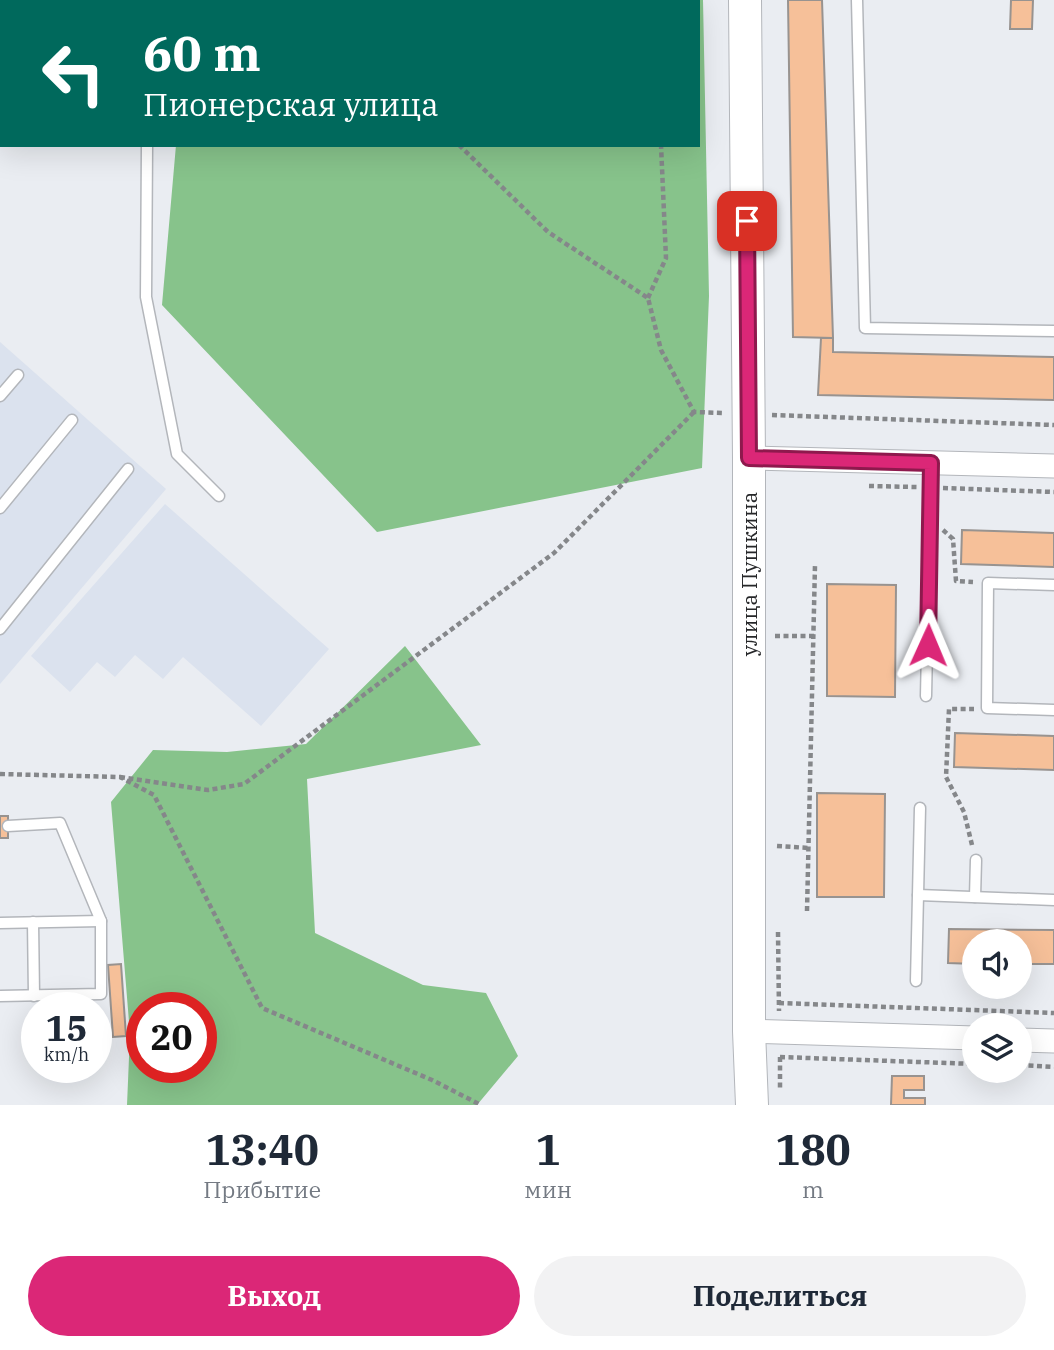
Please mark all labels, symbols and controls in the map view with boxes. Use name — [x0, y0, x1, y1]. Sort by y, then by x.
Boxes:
text: 60 m — [143, 21, 261, 84]
icon: left — [28, 28, 119, 119]
text: Пионерская улица — [143, 83, 439, 125]
pin — [717, 191, 777, 251]
icon: arrive — [728, 202, 766, 240]
street label: улица Пушкина — [735, 492, 763, 656]
position arrow — [891, 608, 965, 682]
map controls — [962, 929, 1032, 1083]
button: sound — [962, 929, 1032, 999]
speed limit sign: 20 — [126, 992, 217, 1083]
text: 15 — [45, 1005, 88, 1051]
button: layers — [962, 1013, 1032, 1083]
text: km/h — [44, 1043, 89, 1066]
text: 13:40 — [205, 1122, 319, 1177]
text: 1 — [536, 1122, 561, 1177]
text: 180 — [775, 1122, 851, 1177]
text: Прибытие — [203, 1174, 321, 1204]
text: мин — [524, 1174, 572, 1204]
text: m — [802, 1174, 824, 1204]
button: Выход — [28, 1256, 520, 1336]
button: Поделиться — [534, 1256, 1026, 1336]

